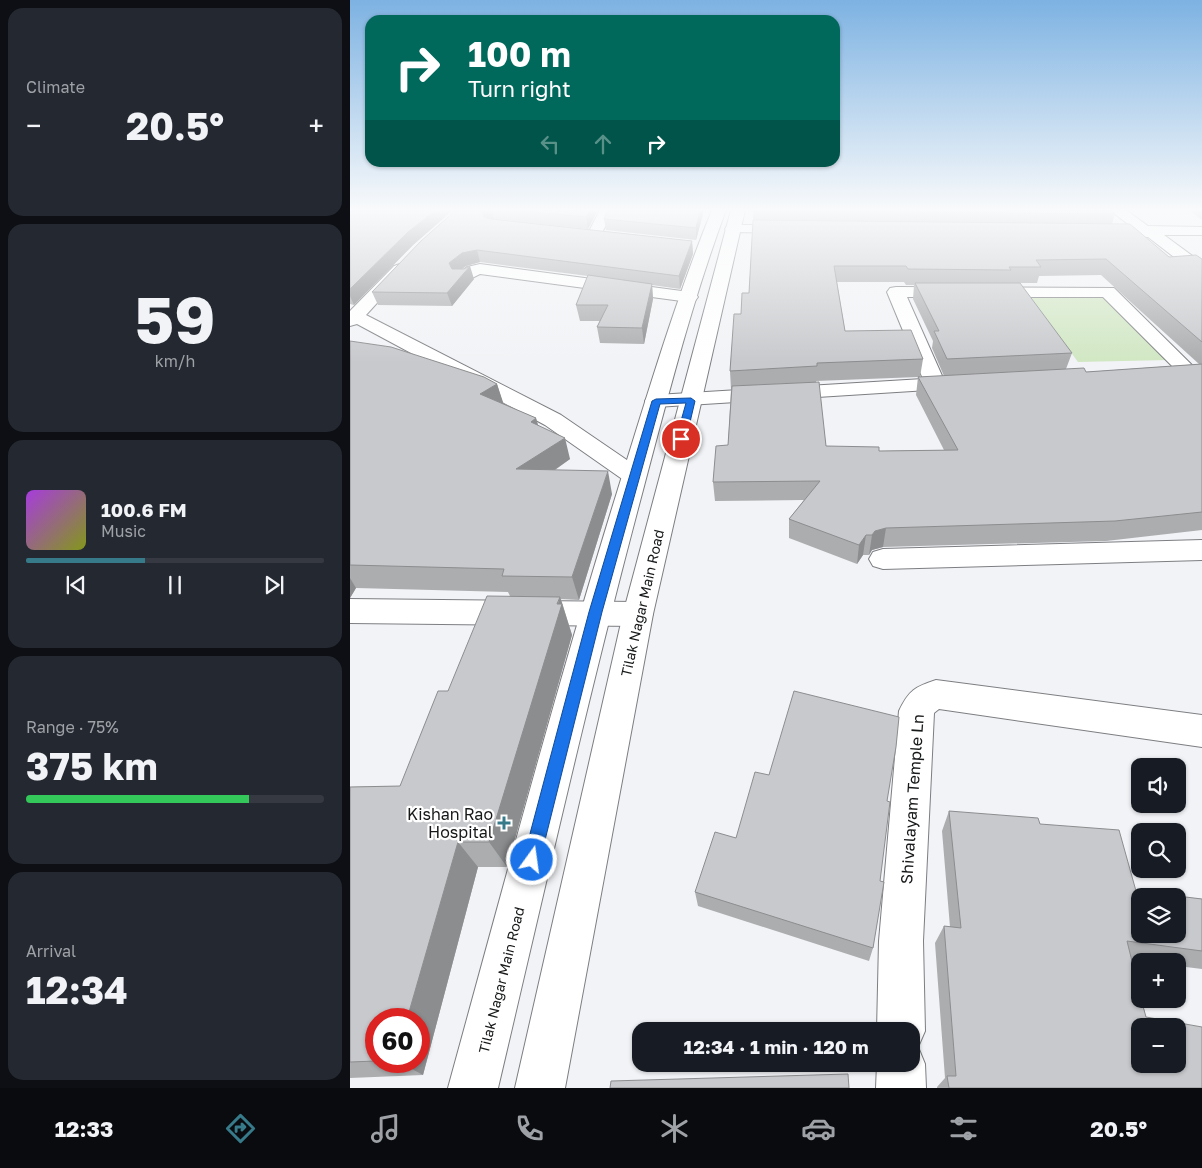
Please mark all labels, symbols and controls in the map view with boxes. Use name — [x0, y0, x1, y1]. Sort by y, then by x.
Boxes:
text: 100 m — [468, 33, 571, 75]
icon: right — [385, 35, 450, 100]
text: Turn right — [468, 75, 571, 102]
text: Climate — [26, 77, 85, 97]
text: 20.5° — [126, 103, 224, 148]
text: − — [26, 109, 41, 142]
text: + — [309, 109, 324, 142]
icon: left — [536, 130, 564, 158]
icon: ahead — [589, 130, 617, 158]
icon: right — [642, 130, 670, 158]
text: 59 — [135, 279, 215, 357]
text: km/h — [155, 351, 195, 371]
pin — [660, 418, 702, 460]
icon: arrive — [667, 425, 695, 453]
text: 100.6 FM — [101, 498, 187, 521]
text: Music — [101, 521, 146, 541]
street label: Tilak Nagar Main Road — [617, 528, 667, 678]
icon: previous — [62, 571, 90, 599]
icon: pause — [161, 571, 189, 599]
icon: next — [260, 571, 288, 599]
street label: Shivalayam Temple Ln — [896, 713, 928, 885]
text: Range · 75% — [26, 717, 119, 737]
text: 375 km — [26, 743, 158, 788]
map controls — [1131, 758, 1186, 1073]
button: sound — [1131, 758, 1186, 813]
place label: Kishan Rao Hospital — [407, 804, 493, 842]
marker: Kishan Rao Hospital — [497, 816, 511, 830]
button: search — [1131, 823, 1186, 878]
position arrow — [505, 833, 557, 885]
button: layers — [1131, 888, 1186, 943]
street label: Tilak Nagar Main Road — [475, 905, 527, 1055]
text: Arrival — [26, 941, 76, 961]
button: + — [1131, 953, 1186, 1008]
text: 12:34 — [26, 967, 128, 1012]
speed limit sign: 60 — [365, 1008, 430, 1073]
button: − — [1131, 1018, 1186, 1073]
text: 12:34 · 1 min · 120 m — [683, 1035, 869, 1058]
icon: directions — [223, 1111, 258, 1146]
icon: music — [368, 1111, 403, 1146]
icon: phone — [512, 1111, 547, 1146]
icon: climate — [657, 1111, 692, 1146]
icon: car — [801, 1111, 836, 1146]
icon: filters — [946, 1111, 981, 1146]
text: 12:33 — [55, 1115, 113, 1142]
text: 20.5° — [1090, 1115, 1147, 1142]

